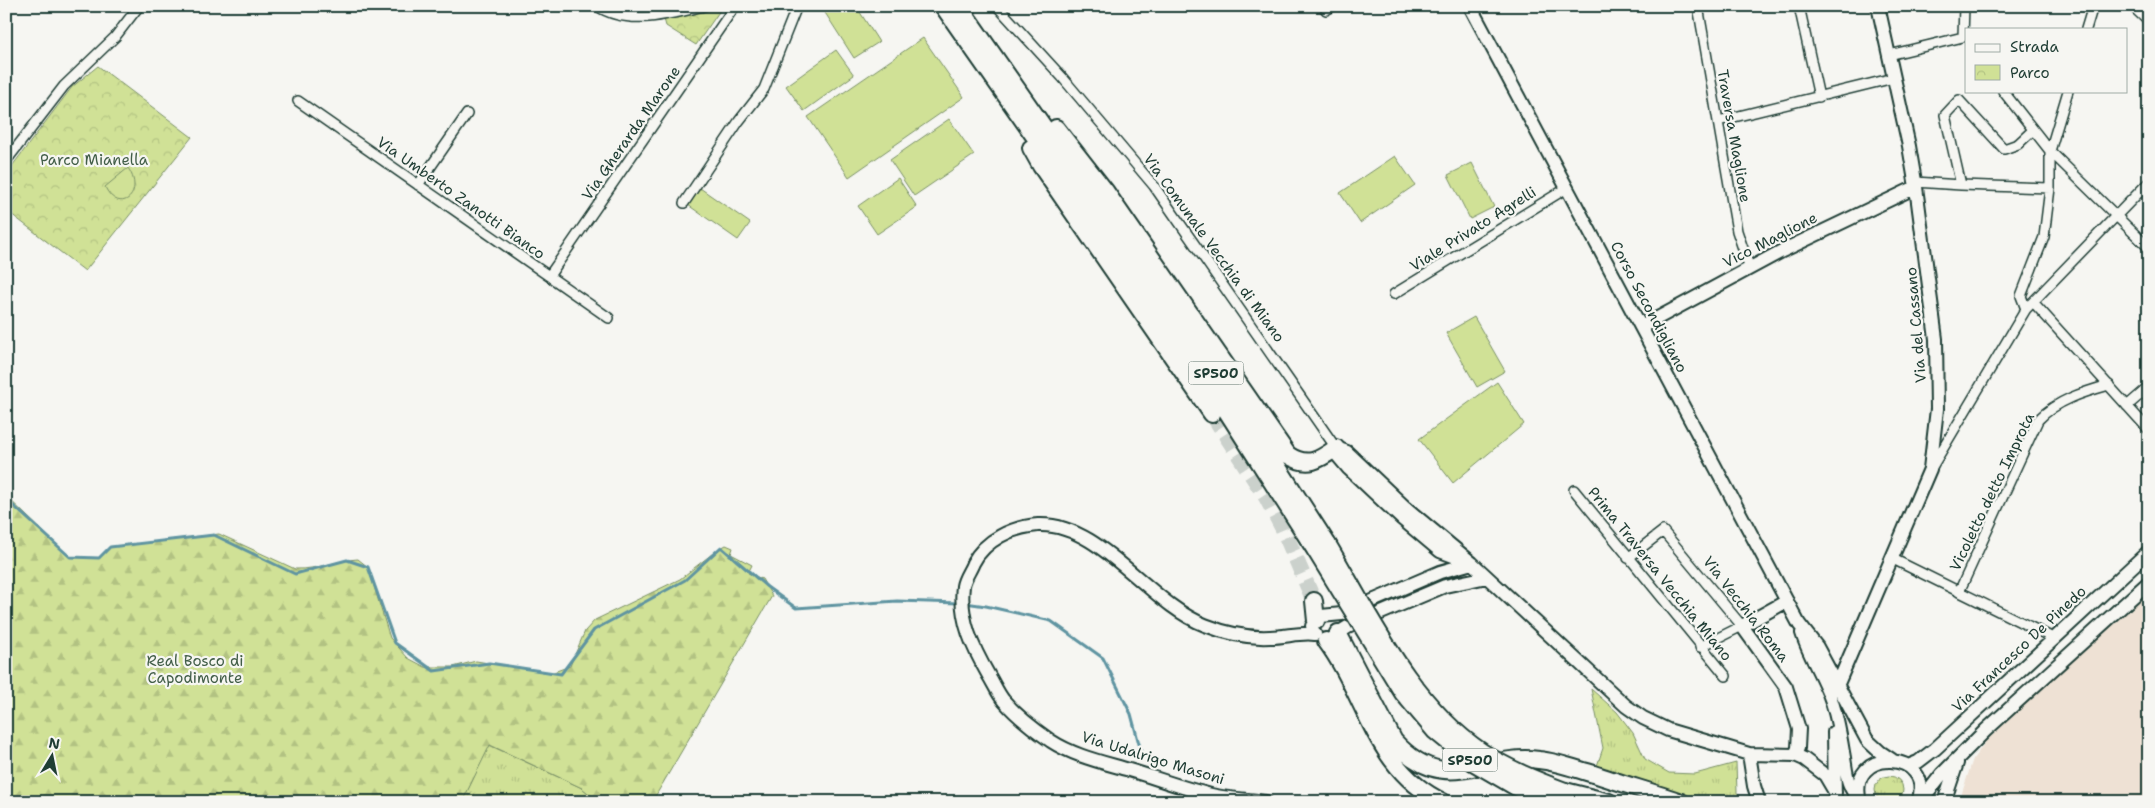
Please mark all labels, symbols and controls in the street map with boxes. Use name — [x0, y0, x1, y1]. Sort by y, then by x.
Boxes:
legend — [1965, 28, 2128, 92]
text: Strada — [2010, 37, 2059, 57]
street label: Via Gherarda Marone — [577, 62, 685, 204]
text: Parco — [2010, 63, 2050, 83]
street label: Traversa Maglione — [1712, 68, 1756, 204]
street label: Via Umberto Zanotti Bianco — [373, 132, 549, 264]
park label: Parco Mianella — [40, 150, 149, 170]
street label: Via Comunale Vecchia di Miano — [1139, 150, 1289, 346]
street label: Viale Privato Agrelli — [1406, 182, 1540, 276]
street label: Vico Maglione — [1719, 208, 1821, 272]
street label: Corso Secondigliano — [1606, 238, 1692, 376]
street label: Via del Cassano — [1901, 266, 1931, 384]
road number: SP500 — [1188, 362, 1244, 384]
street label: Vicoletto detto Improta — [1945, 409, 2039, 574]
street label: Prima Traversa Vecchia Miano — [1583, 483, 1737, 665]
street label: Via Vecchia Roma — [1698, 552, 1794, 667]
street label: Via Francesco De Pinedo — [1948, 581, 2090, 717]
park label: Real Bosco di Capodimonte — [146, 651, 244, 688]
street label: Via Udalrigo Masoni — [1079, 727, 1227, 789]
north arrow — [28, 730, 78, 780]
text: N — [47, 733, 61, 753]
road number: SP500 — [1442, 748, 1498, 772]

